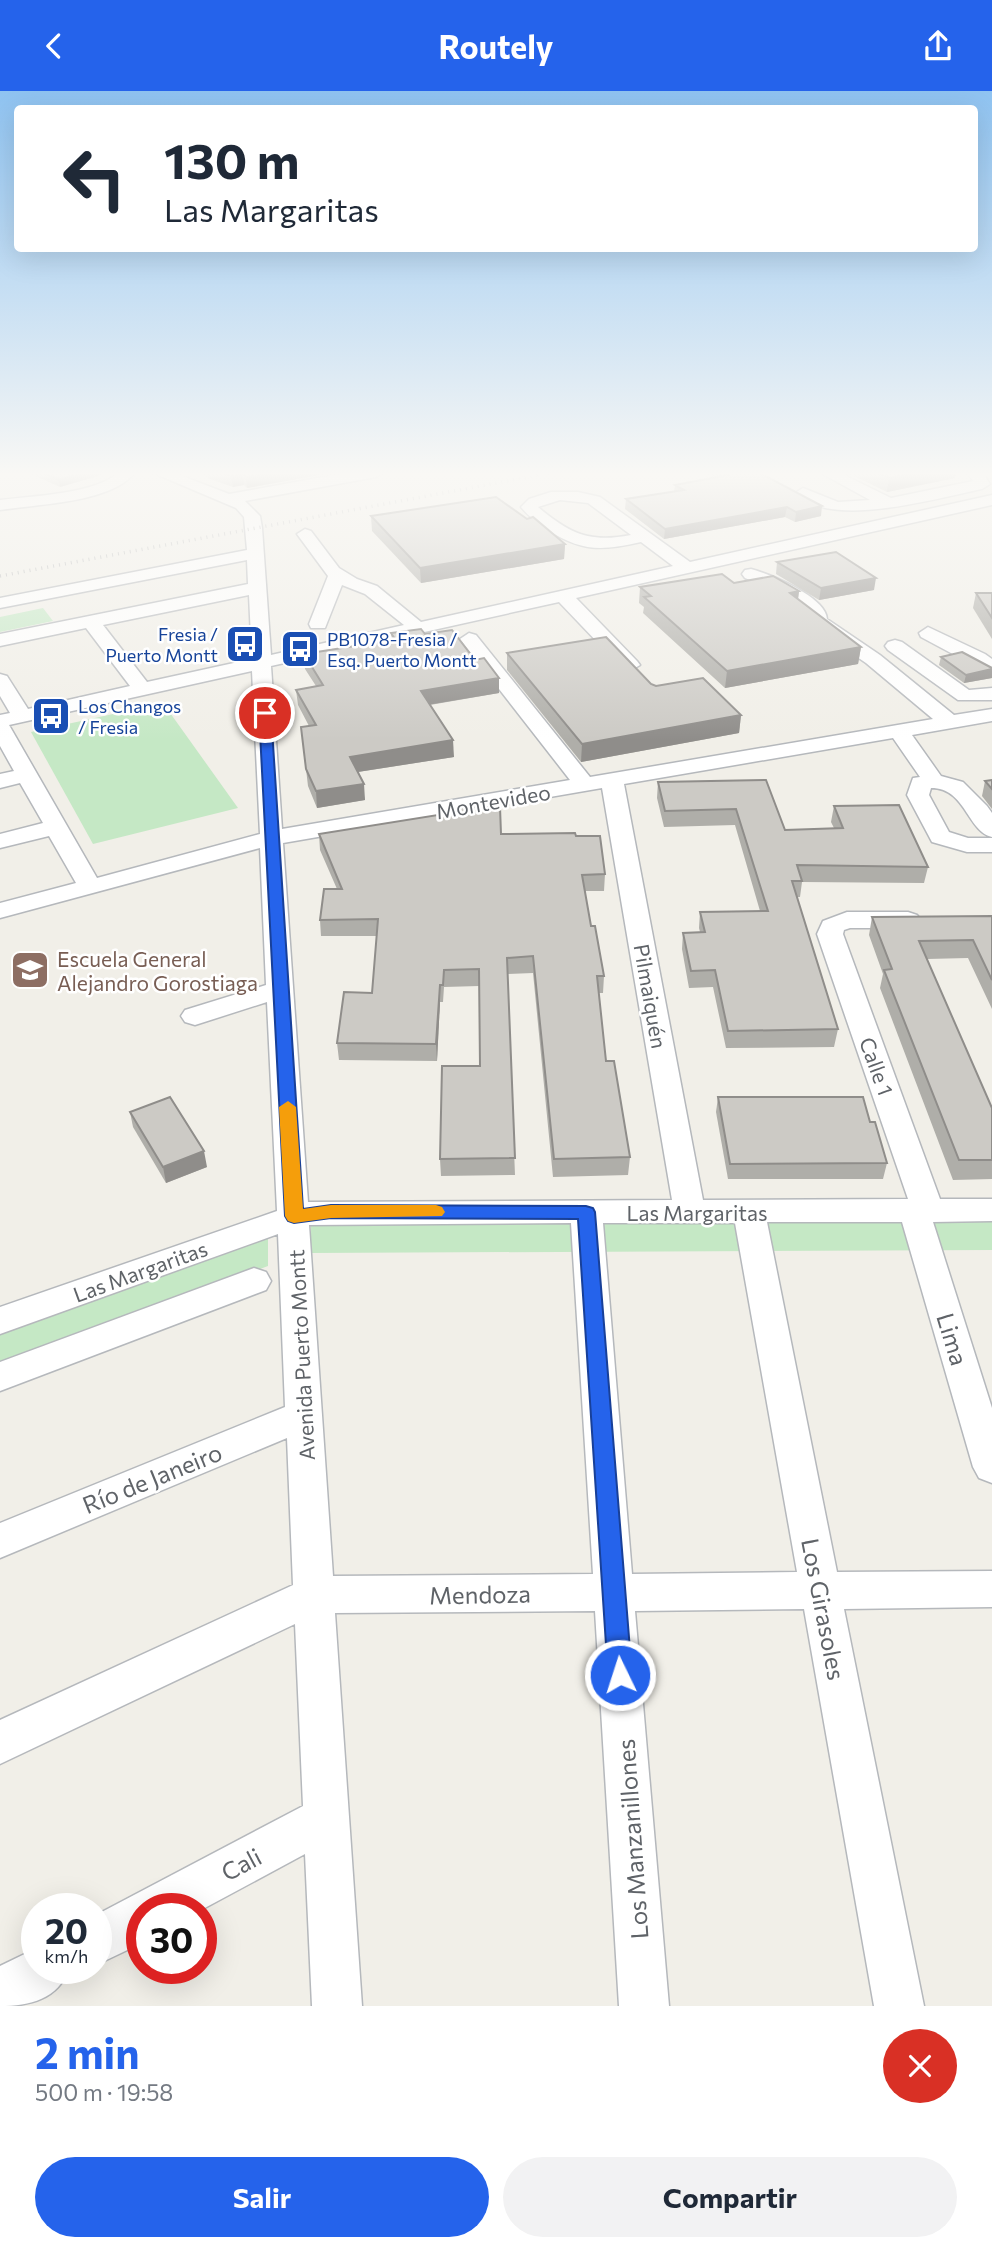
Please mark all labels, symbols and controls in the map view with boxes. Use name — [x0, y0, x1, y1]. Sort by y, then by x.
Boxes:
text: Routely — [439, 26, 553, 66]
icon: back — [35, 27, 73, 65]
icon: share — [919, 27, 957, 65]
text: 130 m — [164, 129, 299, 189]
icon: left — [49, 133, 140, 224]
text: Las Margaritas — [164, 189, 379, 229]
place label: Fresia / Puerto Montt — [105, 623, 218, 666]
bus stop icon: Fresia / Puerto Montt — [224, 623, 266, 665]
bus stop icon: PB1078-Fresia / Esq. Puerto Montt — [279, 628, 321, 670]
place label: PB1078-Fresia / Esq. Puerto Montt — [327, 628, 477, 671]
pin — [235, 683, 295, 743]
icon: arrive — [246, 694, 284, 732]
bus stop icon: Los Changos / Fresia — [30, 695, 72, 737]
place label: Los Changos / Fresia — [78, 695, 181, 738]
street label: Montevideo — [434, 779, 552, 823]
street label: Pilmaiquén — [630, 942, 672, 1050]
place label: Escuela General Alejandro Gorostiaga — [57, 946, 258, 995]
school or university icon: Escuela General Alejandro Gorostiaga — [9, 949, 51, 991]
street label: Calle 1 — [855, 1033, 899, 1099]
street label: Las Margaritas — [627, 1200, 768, 1225]
street label: Las Margaritas — [69, 1235, 211, 1307]
street label: Avenida Puerto Montt — [283, 1249, 319, 1461]
street label: Lima — [931, 1309, 975, 1369]
street label: Río de Janeiro — [78, 1437, 226, 1519]
street label: Los Girasoles — [796, 1536, 852, 1682]
street label: Mendoza — [429, 1579, 531, 1609]
position arrow — [583, 1638, 657, 1712]
street label: Los Manzanillones — [611, 1738, 653, 1940]
street label: Cali — [216, 1842, 266, 1886]
speed limit sign: 30 — [126, 1893, 217, 1984]
text: 20 — [45, 1908, 88, 1951]
text: km/h — [45, 1945, 88, 1967]
text: 2 min — [35, 2026, 140, 2078]
button: close — [883, 2029, 957, 2103]
text: 500 m · 19:58 — [35, 2078, 173, 2106]
button: Salir — [35, 2157, 489, 2237]
button: Compartir — [503, 2157, 957, 2237]

